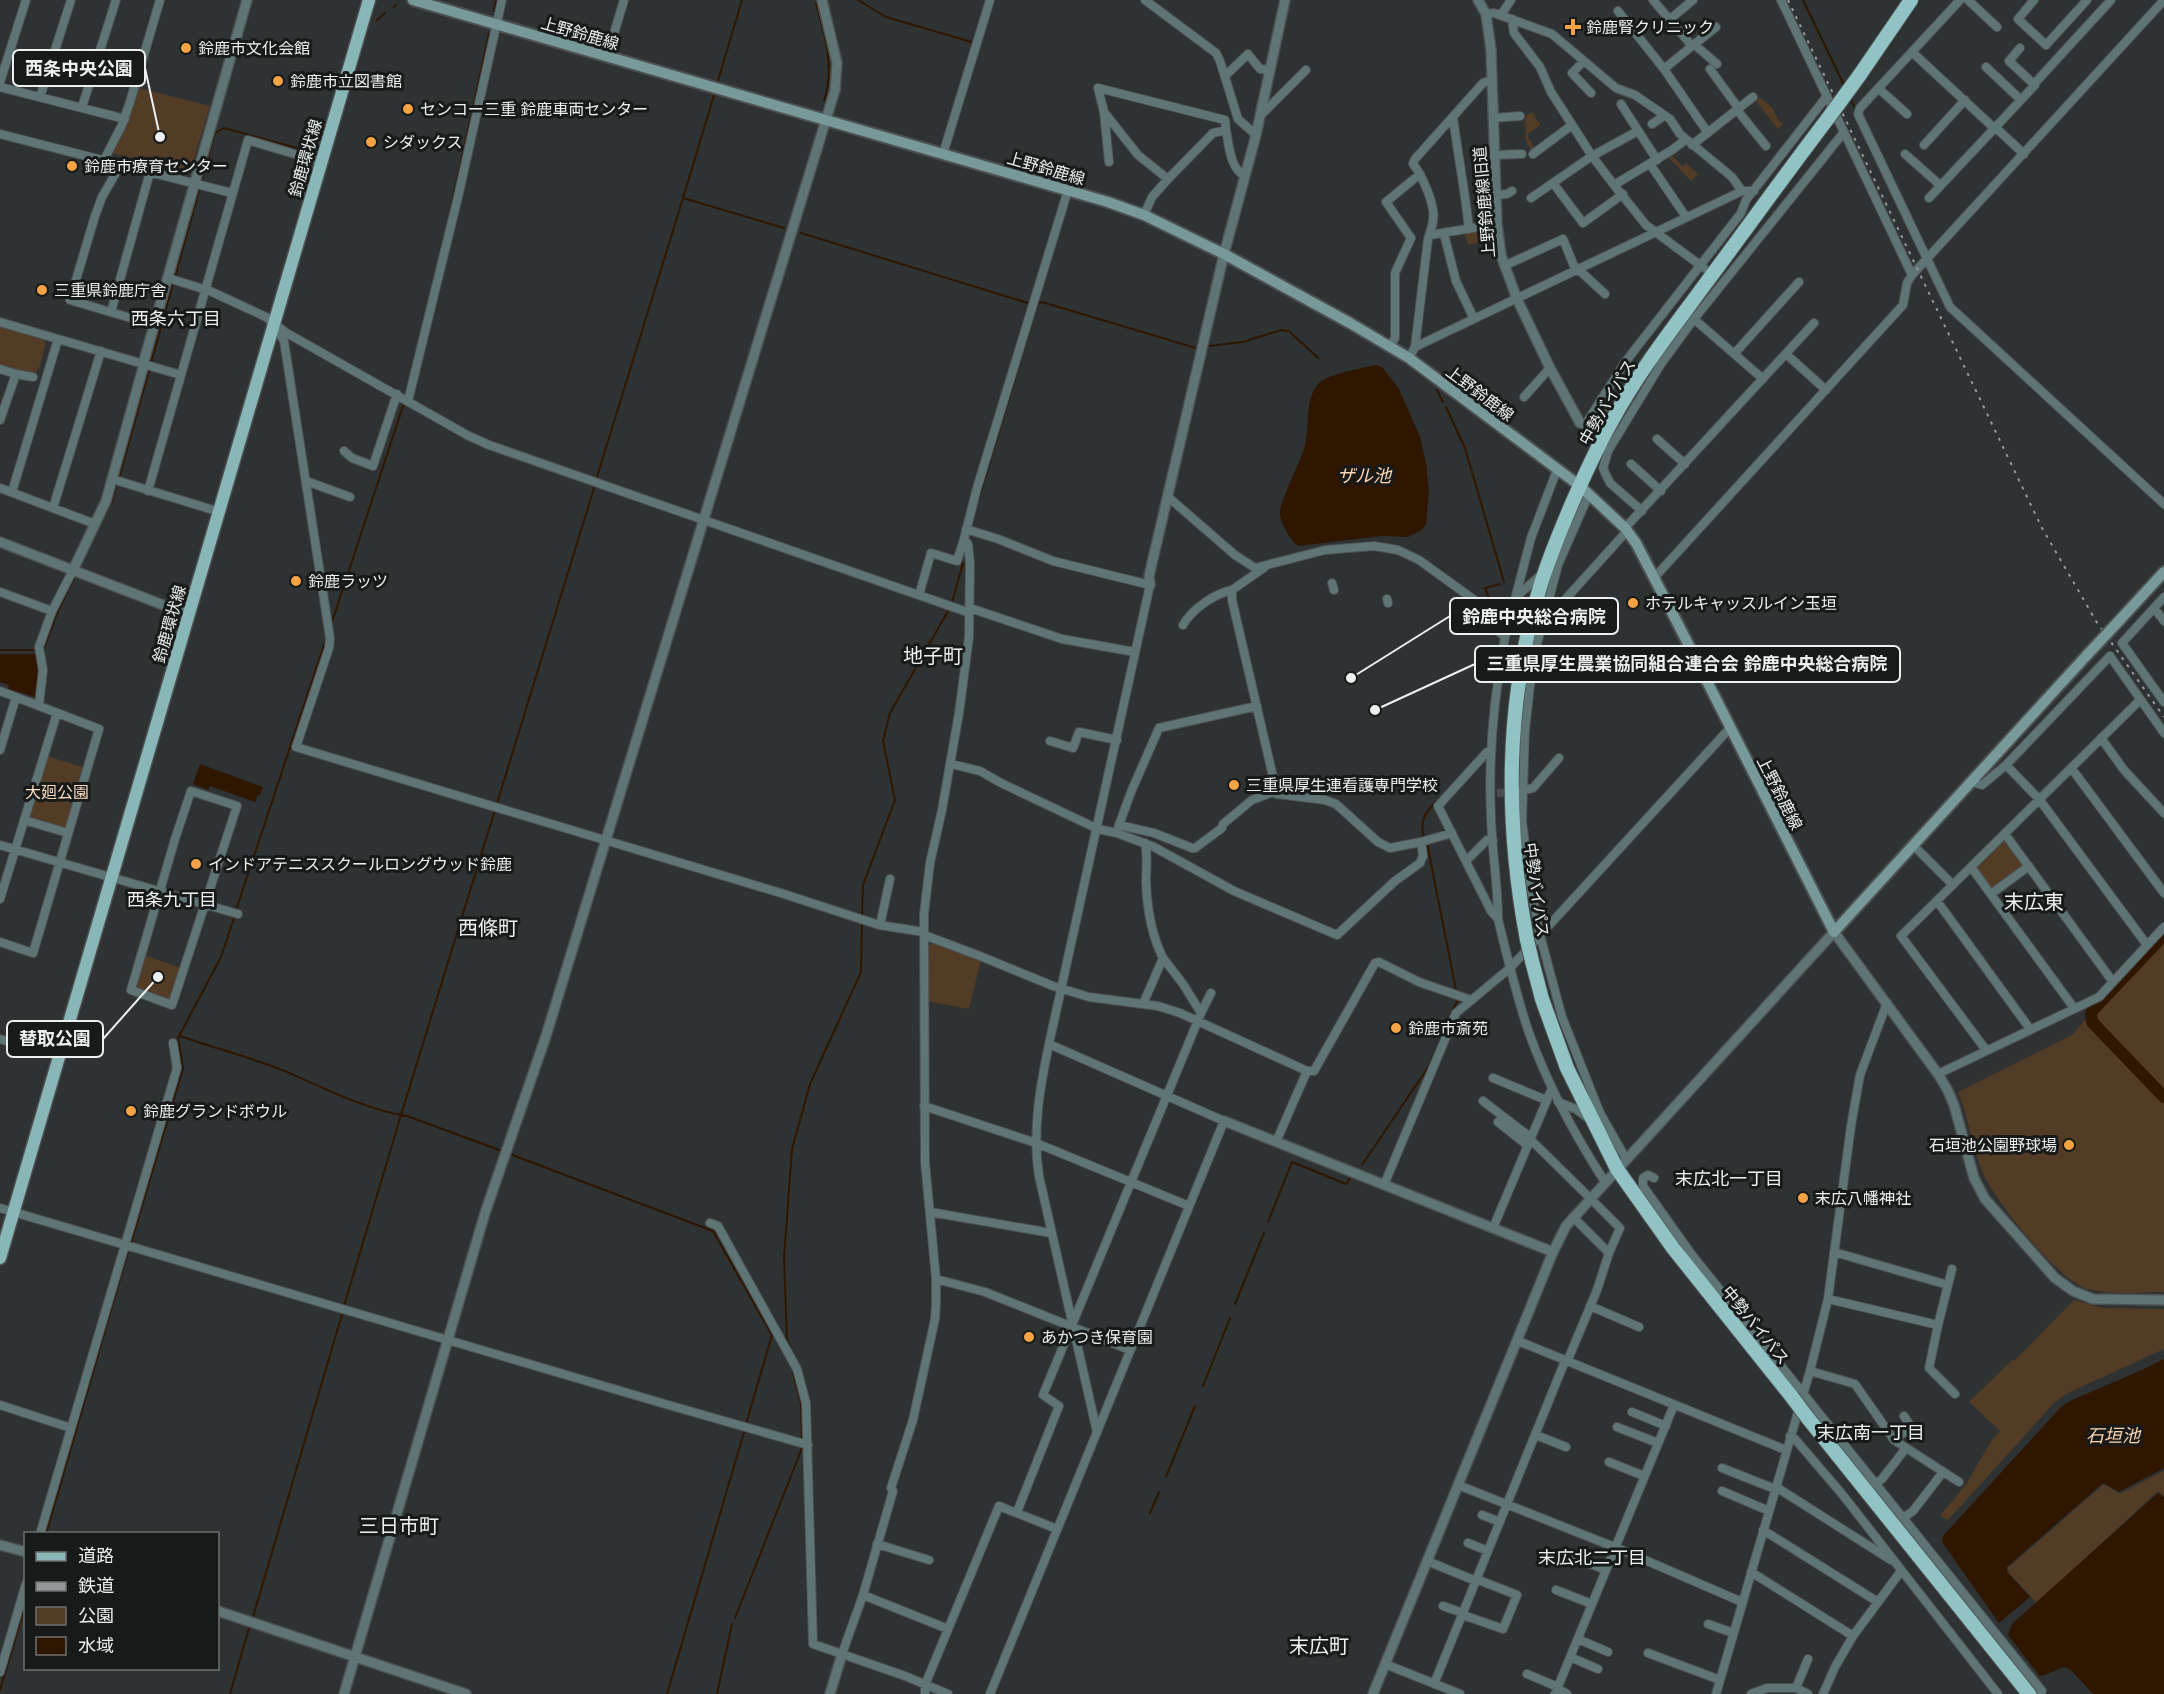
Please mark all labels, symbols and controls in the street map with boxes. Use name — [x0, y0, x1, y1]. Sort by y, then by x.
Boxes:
street label: 上野鈴鹿線 — [539, 12, 621, 54]
place label: 鈴鹿腎クリニック — [1586, 17, 1714, 37]
marker: 鈴鹿腎クリニック — [1564, 18, 1582, 36]
place label: 鈴鹿市文化会館 — [198, 38, 310, 58]
marker: 鈴鹿市文化会館 — [179, 41, 193, 55]
callout: 西条中央公園 — [13, 50, 145, 86]
text: 西条中央公園 — [25, 57, 133, 80]
place label: 鈴鹿市立図書館 — [290, 71, 402, 91]
marker: 鈴鹿市立図書館 — [271, 74, 285, 88]
place label: センコー三重 鈴鹿車両センター — [420, 99, 648, 119]
marker: センコー三重 鈴鹿車両センター — [401, 102, 415, 116]
street label: 鈴鹿環状線 — [284, 117, 326, 199]
place label: シダックス — [383, 132, 463, 152]
marker: シダックス — [364, 135, 378, 149]
street label: 上野鈴鹿線旧道 — [1469, 145, 1499, 259]
street label: 上野鈴鹿線 — [1005, 147, 1087, 189]
place label: 鈴鹿市療育センター — [84, 156, 228, 176]
marker: 鈴鹿市療育センター — [65, 159, 79, 173]
place label: 三重県鈴鹿庁舎 — [54, 280, 166, 300]
marker: 三重県鈴鹿庁舎 — [35, 283, 49, 297]
district label: 西条六丁目 — [131, 307, 221, 330]
street label: 中勢バイパス — [1574, 356, 1640, 448]
street label: 上野鈴鹿線 — [1442, 361, 1518, 425]
water label: ザル池 — [1337, 464, 1393, 487]
place label: 鈴鹿ラッツ — [308, 571, 388, 591]
marker: 鈴鹿ラッツ — [289, 574, 303, 588]
street label: 鈴鹿環状線 — [148, 583, 190, 665]
place label: ホテルキャッスルイン玉垣 — [1645, 593, 1837, 613]
marker: ホテルキャッスルイン玉垣 — [1626, 596, 1640, 610]
callout: 鈴鹿中央総合病院 — [1450, 598, 1618, 634]
text: 鈴鹿中央総合病院 — [1462, 605, 1606, 628]
district label: 地子町 — [903, 643, 963, 668]
callout: 三重県厚生農業協同組合連合会 鈴鹿中央総合病院 — [1475, 646, 1900, 682]
text: 三重県厚生農業協同組合連合会 鈴鹿中央総合病院 — [1486, 652, 1888, 675]
street label: 上野鈴鹿線 — [1753, 753, 1807, 833]
place label: 三重県厚生連看護専門学校 — [1246, 775, 1438, 795]
marker: 三重県厚生連看護専門学校 — [1227, 778, 1241, 792]
park label: 大廻公園 — [25, 782, 89, 802]
street label: 中勢バイパス — [1520, 841, 1554, 939]
place label: インドアテニススクールロングウッド鈴鹿 — [208, 854, 512, 874]
marker: インドアテニススクールロングウッド鈴鹿 — [189, 857, 203, 871]
district label: 西条九丁目 — [127, 888, 217, 911]
district label: 末広東 — [2004, 889, 2064, 914]
district label: 西條町 — [458, 915, 518, 940]
place label: 鈴鹿市斎苑 — [1408, 1018, 1488, 1038]
callout: 替取公園 — [7, 1021, 103, 1057]
marker: 鈴鹿市斎苑 — [1389, 1021, 1403, 1035]
text: 替取公園 — [19, 1027, 91, 1050]
place label: 鈴鹿グランドボウル — [143, 1101, 287, 1121]
marker: 鈴鹿グランドボウル — [124, 1104, 138, 1118]
place label: 石垣池公園野球場 — [1929, 1135, 2057, 1155]
marker: 石垣池公園野球場 — [2062, 1138, 2076, 1152]
district label: 末広北一丁目 — [1675, 1167, 1783, 1190]
place label: 末広八幡神社 — [1815, 1188, 1911, 1208]
marker: 末広八幡神社 — [1796, 1191, 1810, 1205]
street label: 中勢バイパス — [1718, 1282, 1794, 1368]
place label: あかつき保育園 — [1041, 1327, 1153, 1347]
marker: あかつき保育園 — [1022, 1330, 1036, 1344]
district label: 末広南一丁目 — [1817, 1421, 1925, 1444]
water label: 石垣池 — [2086, 1424, 2142, 1447]
district label: 三日市町 — [359, 1513, 439, 1538]
legend — [24, 1532, 219, 1670]
text: 道路 — [78, 1544, 114, 1567]
district label: 末広北二丁目 — [1538, 1546, 1646, 1569]
text: 鉄道 — [78, 1574, 114, 1597]
text: 公園 — [78, 1604, 114, 1627]
district label: 末広町 — [1289, 1633, 1349, 1658]
text: 水域 — [78, 1634, 114, 1657]

